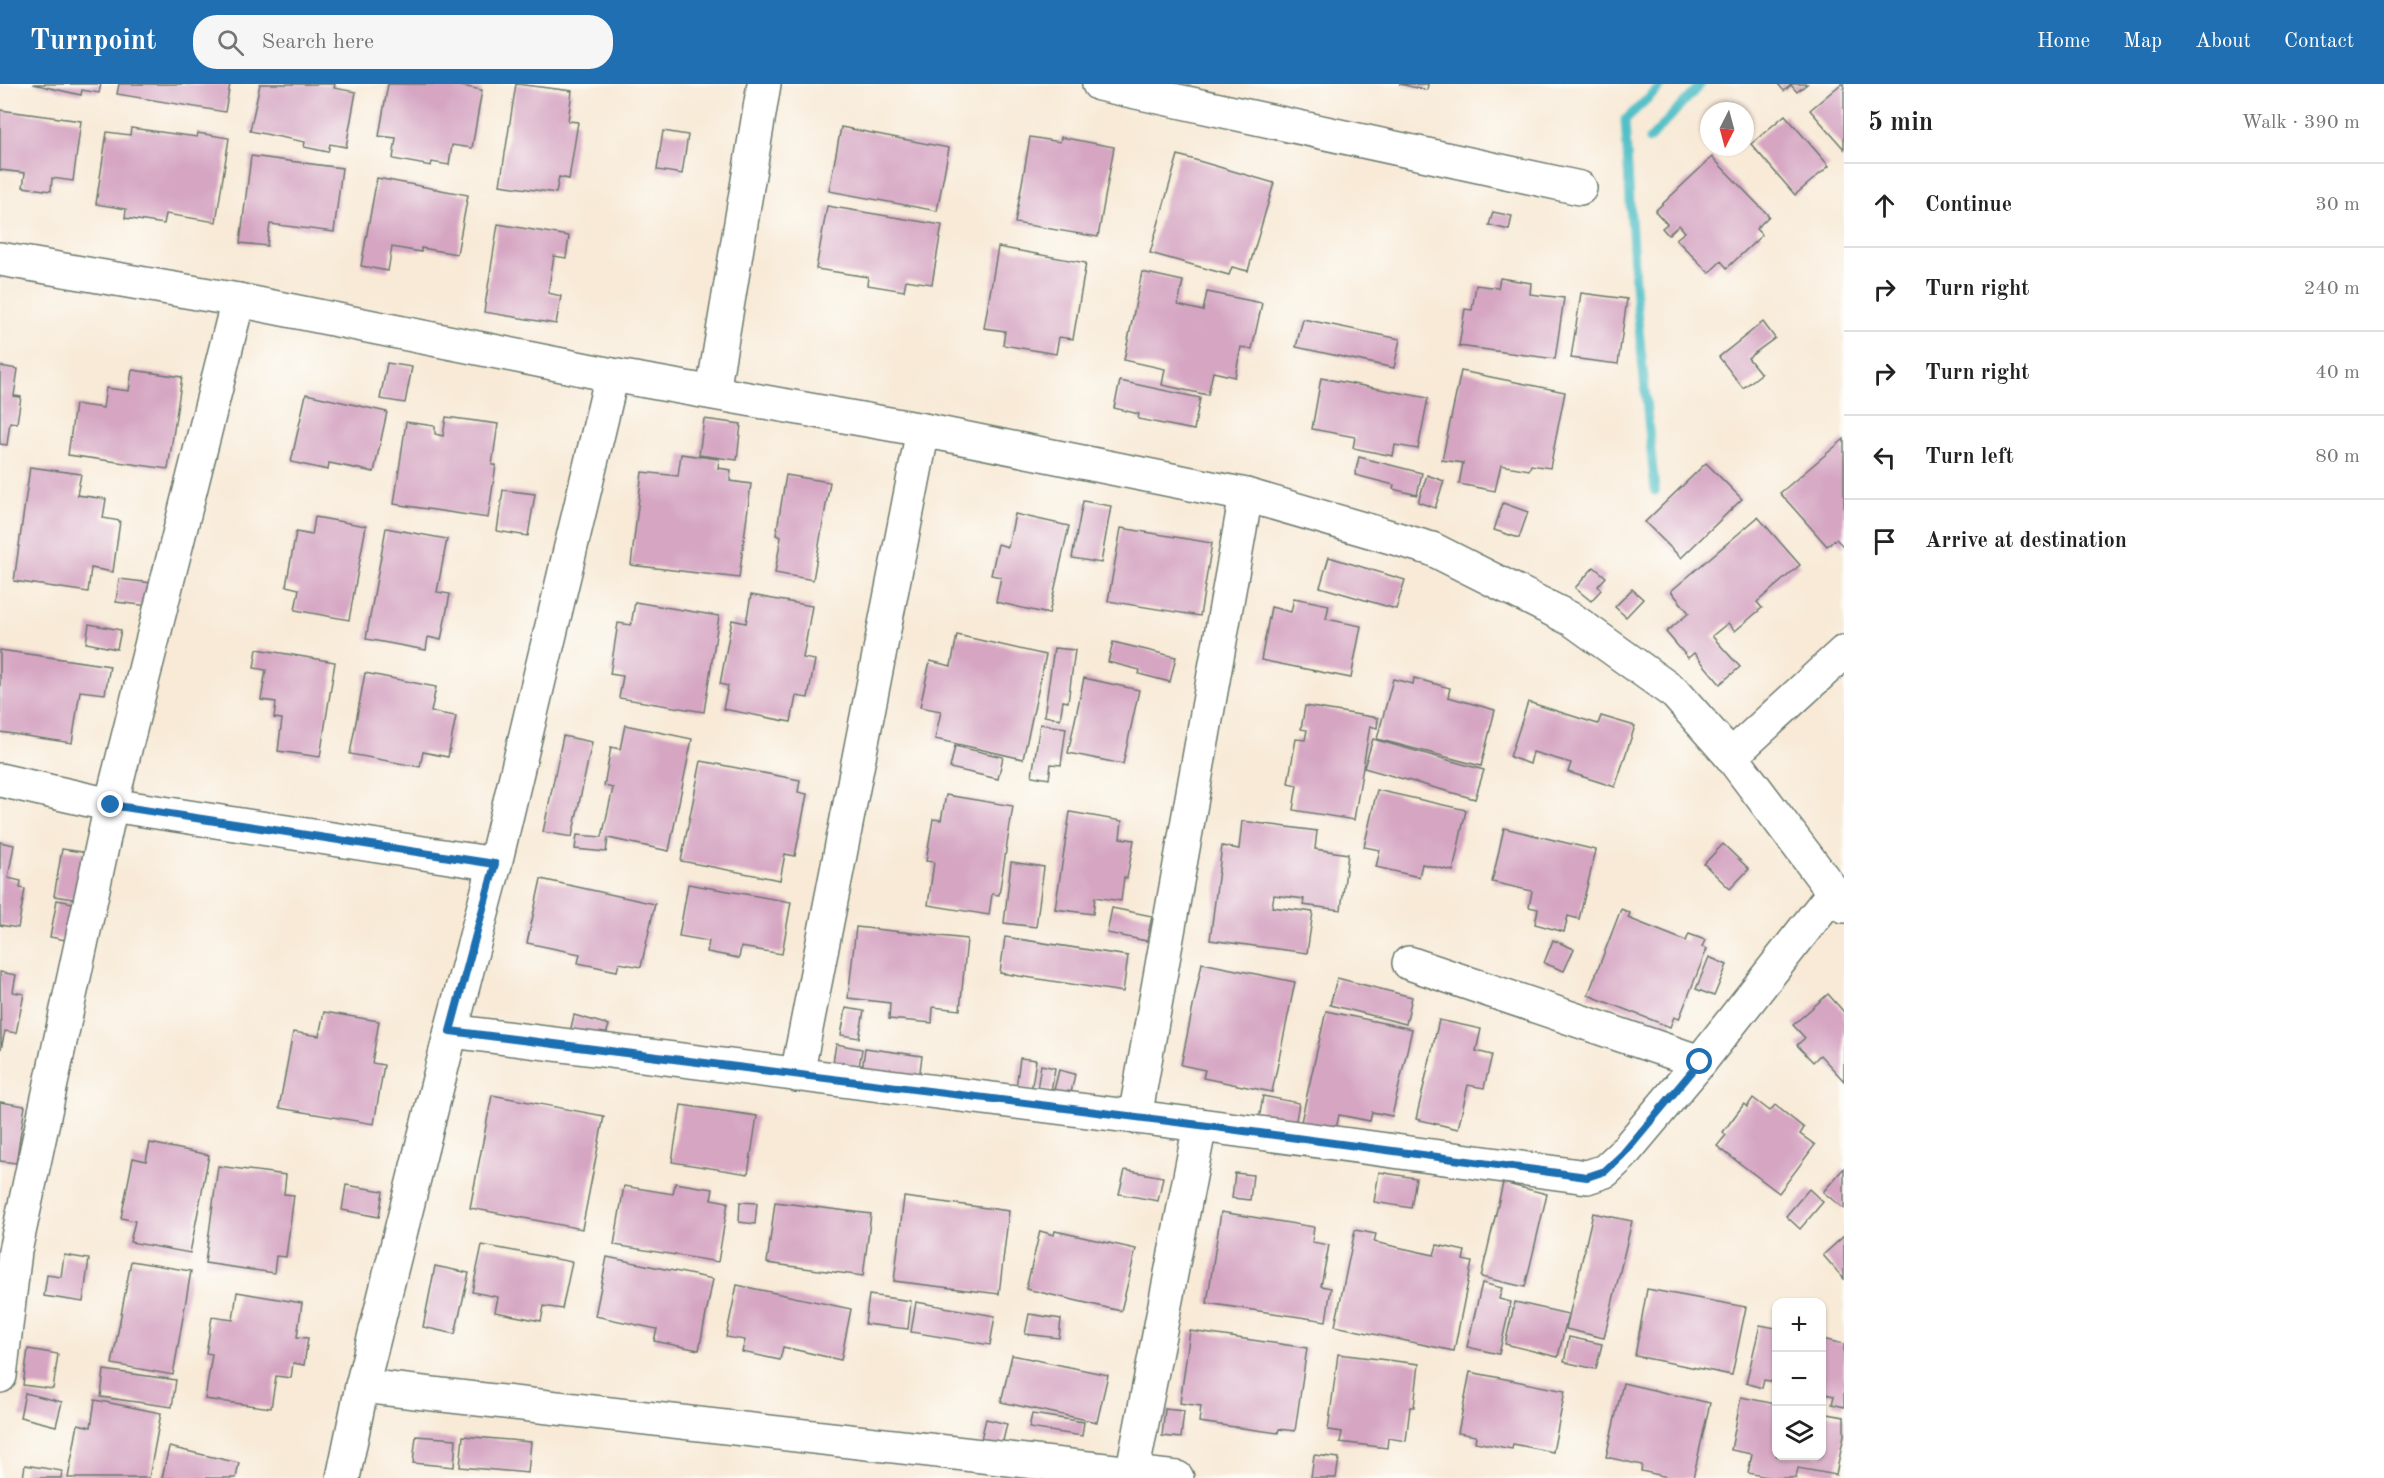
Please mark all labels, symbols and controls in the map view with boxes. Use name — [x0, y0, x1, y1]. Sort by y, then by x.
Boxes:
search box — [193, 15, 613, 69]
icon: search — [214, 26, 247, 59]
text: Turnpoint — [30, 28, 157, 56]
text: Search here — [262, 31, 374, 53]
text: Home — [2037, 31, 2090, 52]
text: Map — [2123, 31, 2162, 52]
text: About — [2195, 31, 2251, 52]
text: Contact — [2284, 31, 2354, 52]
north arrow — [1700, 102, 1754, 156]
text: 5 min — [1868, 110, 1933, 136]
text: Walk · 390 m — [2241, 113, 2360, 133]
icon: ahead — [1868, 189, 1901, 222]
text: Continue — [1925, 194, 2012, 216]
text: 30 m — [2315, 195, 2360, 215]
icon: right — [1868, 273, 1901, 306]
text: Turn right — [1925, 278, 2029, 300]
text: 240 m — [2304, 279, 2360, 299]
icon: right — [1868, 357, 1901, 390]
text: Turn right — [1925, 362, 2029, 384]
text: 40 m — [2315, 363, 2360, 383]
icon: left — [1868, 441, 1901, 474]
text: Turn left — [1925, 446, 2014, 468]
text: 80 m — [2315, 447, 2360, 467]
icon: arrive — [1868, 525, 1901, 558]
text: Arrive at destination — [1925, 530, 2127, 552]
route end — [97, 791, 123, 817]
route start — [1686, 1048, 1712, 1074]
map controls — [1772, 1298, 1826, 1460]
button: + — [1772, 1298, 1826, 1352]
button: − — [1772, 1352, 1826, 1406]
button: layers — [1772, 1406, 1826, 1460]

